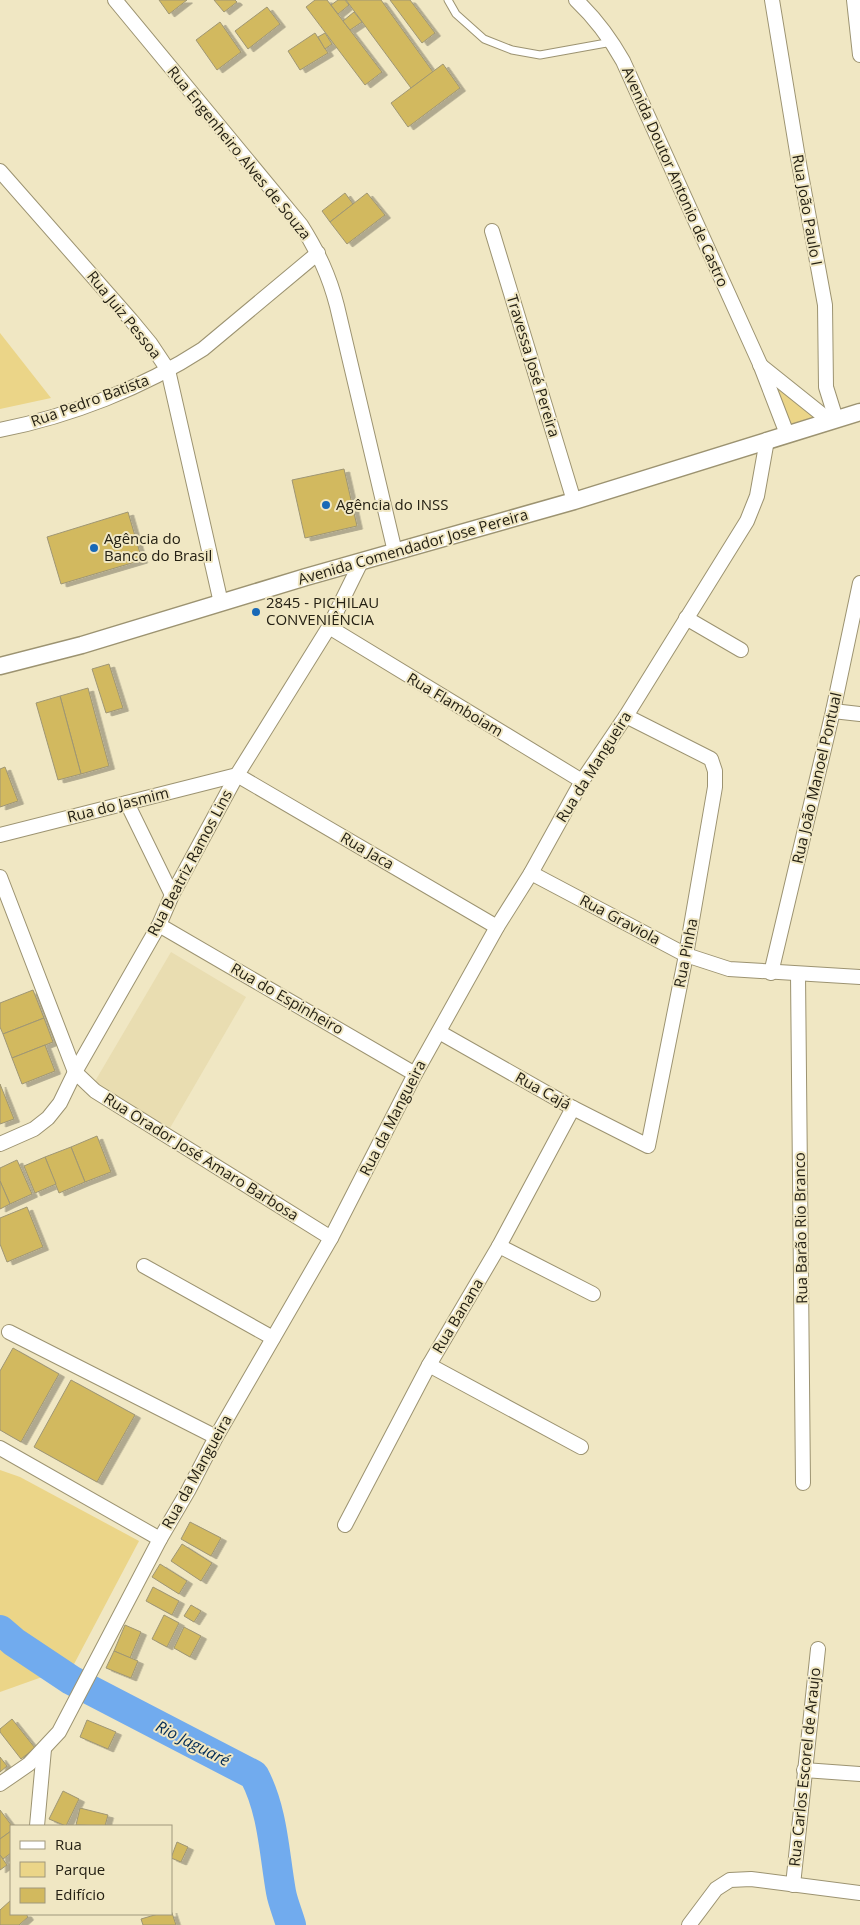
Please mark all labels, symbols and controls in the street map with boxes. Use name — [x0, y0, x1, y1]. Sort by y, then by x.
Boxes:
street label: Rua Engenheiro Alves de Souza — [163, 61, 316, 243]
street label: Avenida Doutor Antonio de Castro — [618, 63, 734, 290]
street label: Rua João Paulo I — [788, 153, 828, 267]
street label: Rua Juiz Pessoa — [83, 266, 166, 363]
street label: Travessa José Pereira — [503, 292, 565, 439]
street label: Rua Pedro Batista — [28, 369, 152, 431]
place label: Agência do INSS — [336, 494, 449, 514]
marker: Agência do INSS — [320, 499, 332, 511]
street label: Avenida Comendador Jose Pereira — [295, 504, 530, 588]
place label: Agência do Banco do Brasil — [104, 528, 212, 565]
marker: Agência do Banco do Brasil — [88, 542, 100, 554]
place label: 2845 - PICHILAU CONVENIÊNCIA — [266, 592, 379, 629]
marker: 2845 - PICHILAU CONVENIÊNCIA — [250, 606, 262, 618]
street label: Rua Flamboiam — [404, 668, 507, 741]
street label: Rua João Manoel Pontual — [787, 690, 845, 865]
street label: Rua da Mangueira — [551, 707, 635, 826]
street label: Rua do Jasmim — [65, 782, 171, 826]
street label: Rua Beatriz Ramos Lins — [142, 786, 236, 939]
street label: Rua Jaca — [337, 827, 398, 873]
street label: Rua Graviola — [577, 890, 664, 949]
street label: Rua Pinha — [669, 916, 702, 989]
street label: Rua do Espinheiro — [228, 958, 347, 1039]
street label: Rua da Mangueira — [354, 1056, 430, 1179]
street label: Rua Cajá — [512, 1067, 575, 1114]
street label: Rua Orador José Amaro Barbosa — [100, 1088, 303, 1225]
street label: Rua Barão Rio Branco — [789, 1152, 811, 1304]
street label: Rua Banana — [427, 1274, 487, 1357]
street label: Rua da Mangueira — [157, 1411, 236, 1532]
street label: Rua Carlos Escorel de Araujo — [784, 1666, 824, 1867]
water label: Rio Jaguaré — [152, 1715, 234, 1771]
legend — [10, 1825, 172, 1915]
text: Rua — [55, 1834, 82, 1854]
text: Parque — [55, 1859, 105, 1879]
text: Edifício — [55, 1884, 105, 1904]

